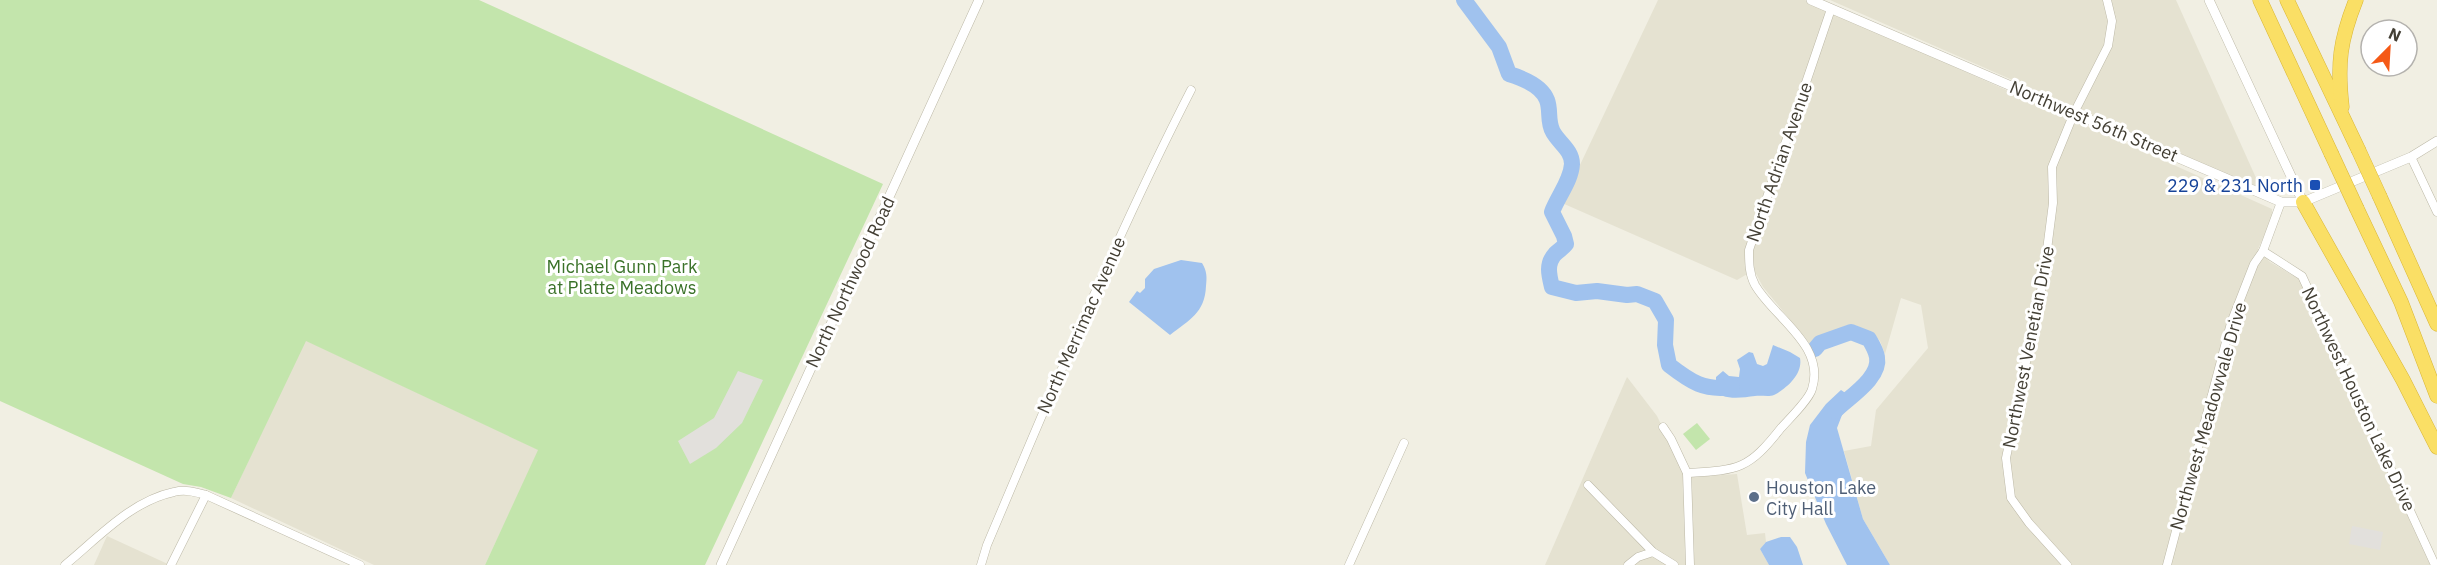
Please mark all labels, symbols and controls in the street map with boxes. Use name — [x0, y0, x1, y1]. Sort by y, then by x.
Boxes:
north arrow — [2359, 18, 2419, 78]
text: N — [2386, 23, 2404, 46]
street label: Northwest 56th Street — [2006, 75, 2182, 167]
street label: North Adrian Avenue — [1741, 79, 1817, 245]
place label: 229 & 231 North — [2167, 174, 2303, 197]
marker: 229 & 231 North — [2308, 178, 2322, 192]
street label: North Northwood Road — [800, 193, 900, 371]
street label: North Merrimac Avenue — [1032, 233, 1130, 417]
street label: Northwest Venetian Drive — [1997, 244, 2059, 450]
park label: Michael Gunn Park at Platte Meadows — [547, 255, 698, 299]
street label: Northwest Houston Lake Drive — [2297, 283, 2421, 515]
street label: Northwest Meadowvale Drive — [2164, 299, 2252, 533]
place label: Houston Lake City Hall — [1766, 476, 1876, 520]
marker: Houston Lake City Hall — [1747, 490, 1761, 504]

